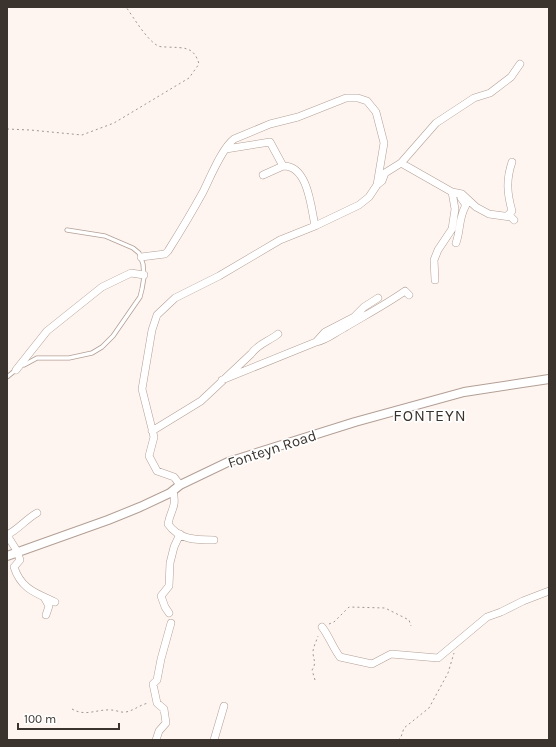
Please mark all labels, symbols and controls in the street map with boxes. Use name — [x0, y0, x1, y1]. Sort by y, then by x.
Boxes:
district label: FONTEYN — [393, 406, 467, 425]
street label: Fonteyn Road — [225, 426, 319, 472]
scale bar — [18, 705, 119, 731]
text: 100 m — [24, 712, 56, 726]

